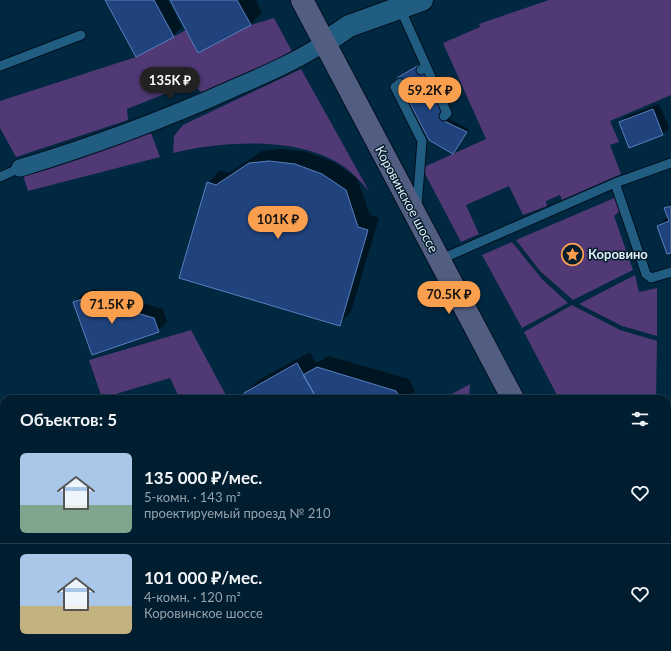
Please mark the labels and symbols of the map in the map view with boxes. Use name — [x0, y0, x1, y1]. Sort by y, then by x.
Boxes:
pin: 135K ₽ — [137, 67, 203, 101]
pin: 59.2K ₽ — [393, 77, 467, 111]
street label: Коровинское шоссе — [372, 143, 442, 255]
pin: 101K ₽ — [245, 206, 311, 240]
place icon: Коровино — [560, 241, 586, 267]
place label: Коровино — [588, 246, 648, 262]
pin: 70.5K ₽ — [412, 281, 486, 315]
pin: 71.5K ₽ — [75, 291, 149, 325]

